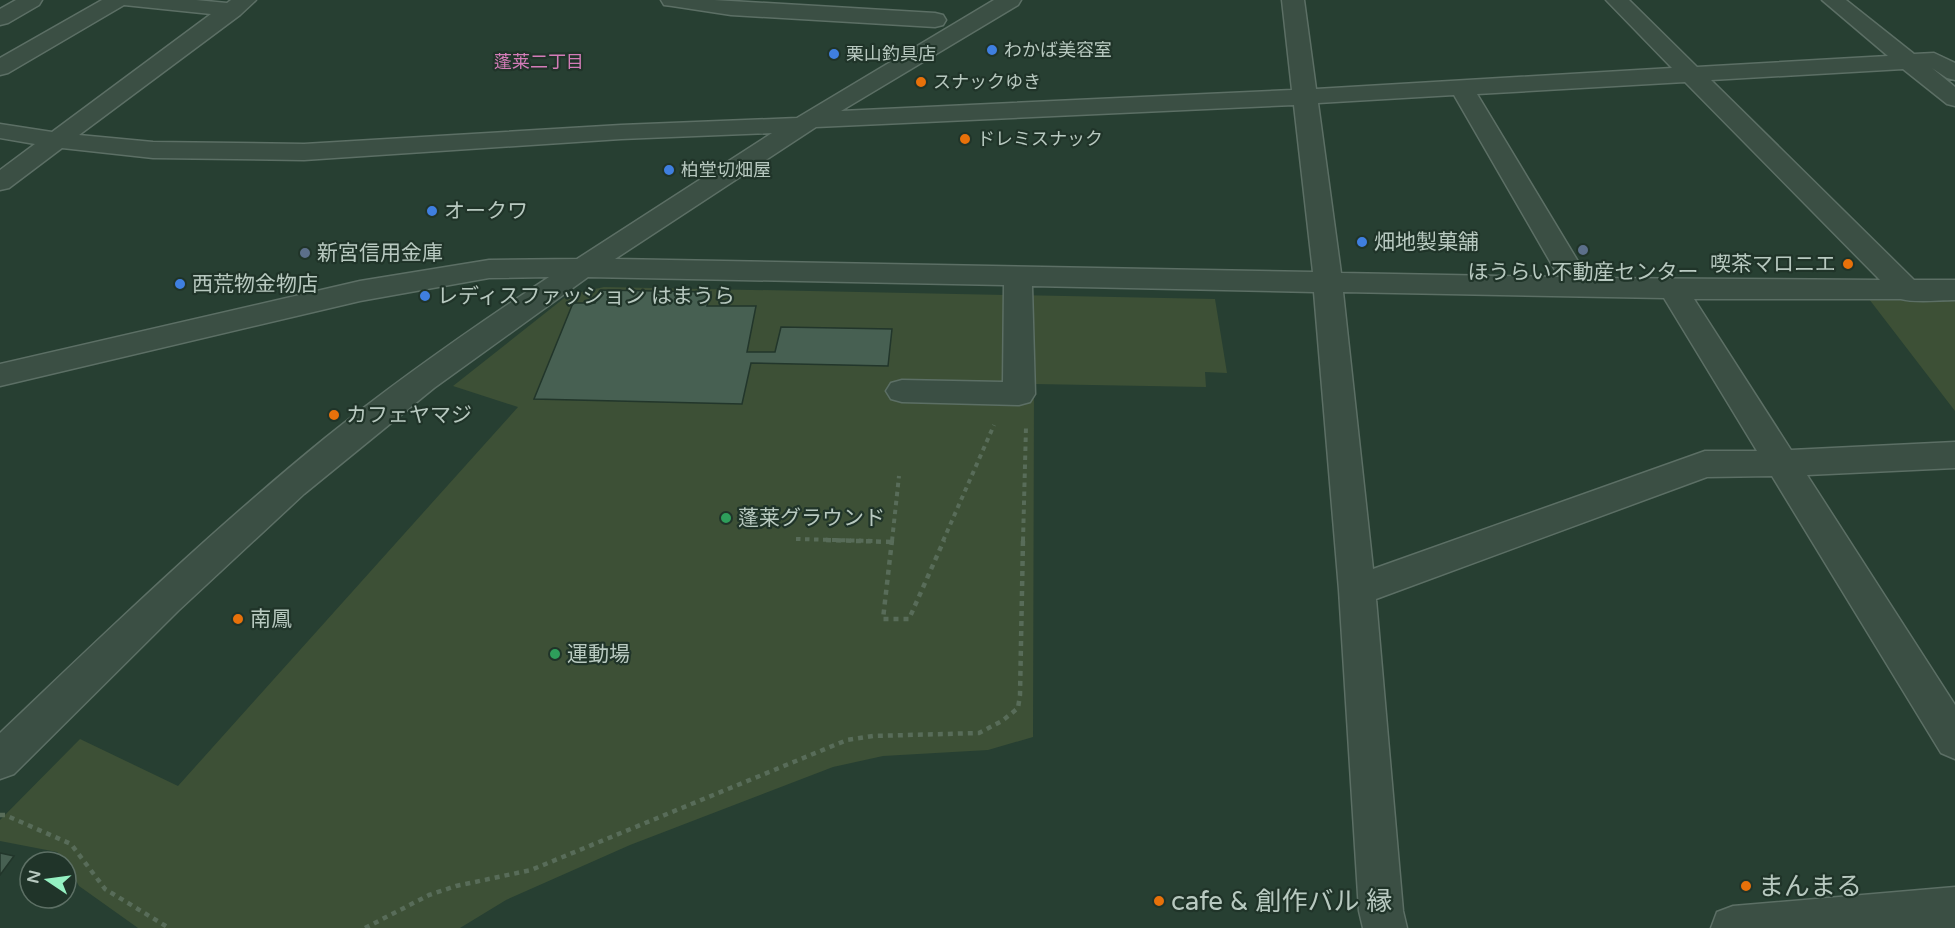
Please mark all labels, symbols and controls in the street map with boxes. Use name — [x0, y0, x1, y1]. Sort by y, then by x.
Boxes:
place label: わかば美容室 — [1004, 39, 1112, 61]
place label: 栗山釣具店 — [846, 43, 936, 65]
marker: わかば美容室 — [985, 43, 999, 57]
marker: 栗山釣具店 — [827, 47, 841, 61]
district label: 蓬莱二丁目 — [494, 51, 584, 73]
place label: スナックゆき — [933, 71, 1041, 93]
marker: スナックゆき — [914, 75, 928, 89]
place label: ドレミスナック — [977, 128, 1103, 150]
marker: ドレミスナック — [958, 132, 972, 146]
place label: 柏堂切畑屋 — [681, 159, 771, 181]
marker: 柏堂切畑屋 — [662, 163, 676, 177]
place label: オークワ — [444, 199, 528, 224]
marker: オークワ — [425, 204, 439, 218]
place label: 畑地製菓舗 — [1374, 230, 1479, 255]
marker: 畑地製菓舗 — [1355, 235, 1369, 249]
place label: 新宮信用金庫 — [317, 241, 443, 266]
marker: ほうらい不動産センター — [1576, 243, 1590, 257]
marker: 新宮信用金庫 — [298, 246, 312, 260]
place label: 喫茶マロニエ — [1710, 252, 1836, 277]
marker: 喫茶マロニエ — [1841, 257, 1855, 271]
place label: ほうらい不動産センター — [1468, 260, 1699, 285]
place label: 西荒物金物店 — [192, 272, 318, 297]
marker: 西荒物金物店 — [173, 277, 187, 291]
place label: レディスファッション はまうら — [437, 284, 735, 309]
marker: レディスファッション はまうら — [418, 289, 432, 303]
place label: カフェヤマジ — [346, 403, 472, 428]
marker: カフェヤマジ — [327, 408, 341, 422]
place label: 蓬莱グラウンド — [738, 506, 885, 531]
marker: 蓬莱グラウンド — [719, 511, 733, 525]
place label: 南鳳 — [250, 607, 292, 632]
marker: 南鳳 — [231, 612, 245, 626]
place label: 運動場 — [567, 642, 630, 667]
marker: 運動場 — [548, 647, 562, 661]
north arrow — [18, 850, 78, 910]
text: N — [23, 868, 46, 885]
place label: まんまる — [1758, 871, 1862, 902]
marker: まんまる — [1739, 879, 1753, 893]
place label: cafe & 創作バル 縁 — [1171, 886, 1392, 917]
marker: cafe & 創作バル 縁 — [1152, 894, 1166, 908]

